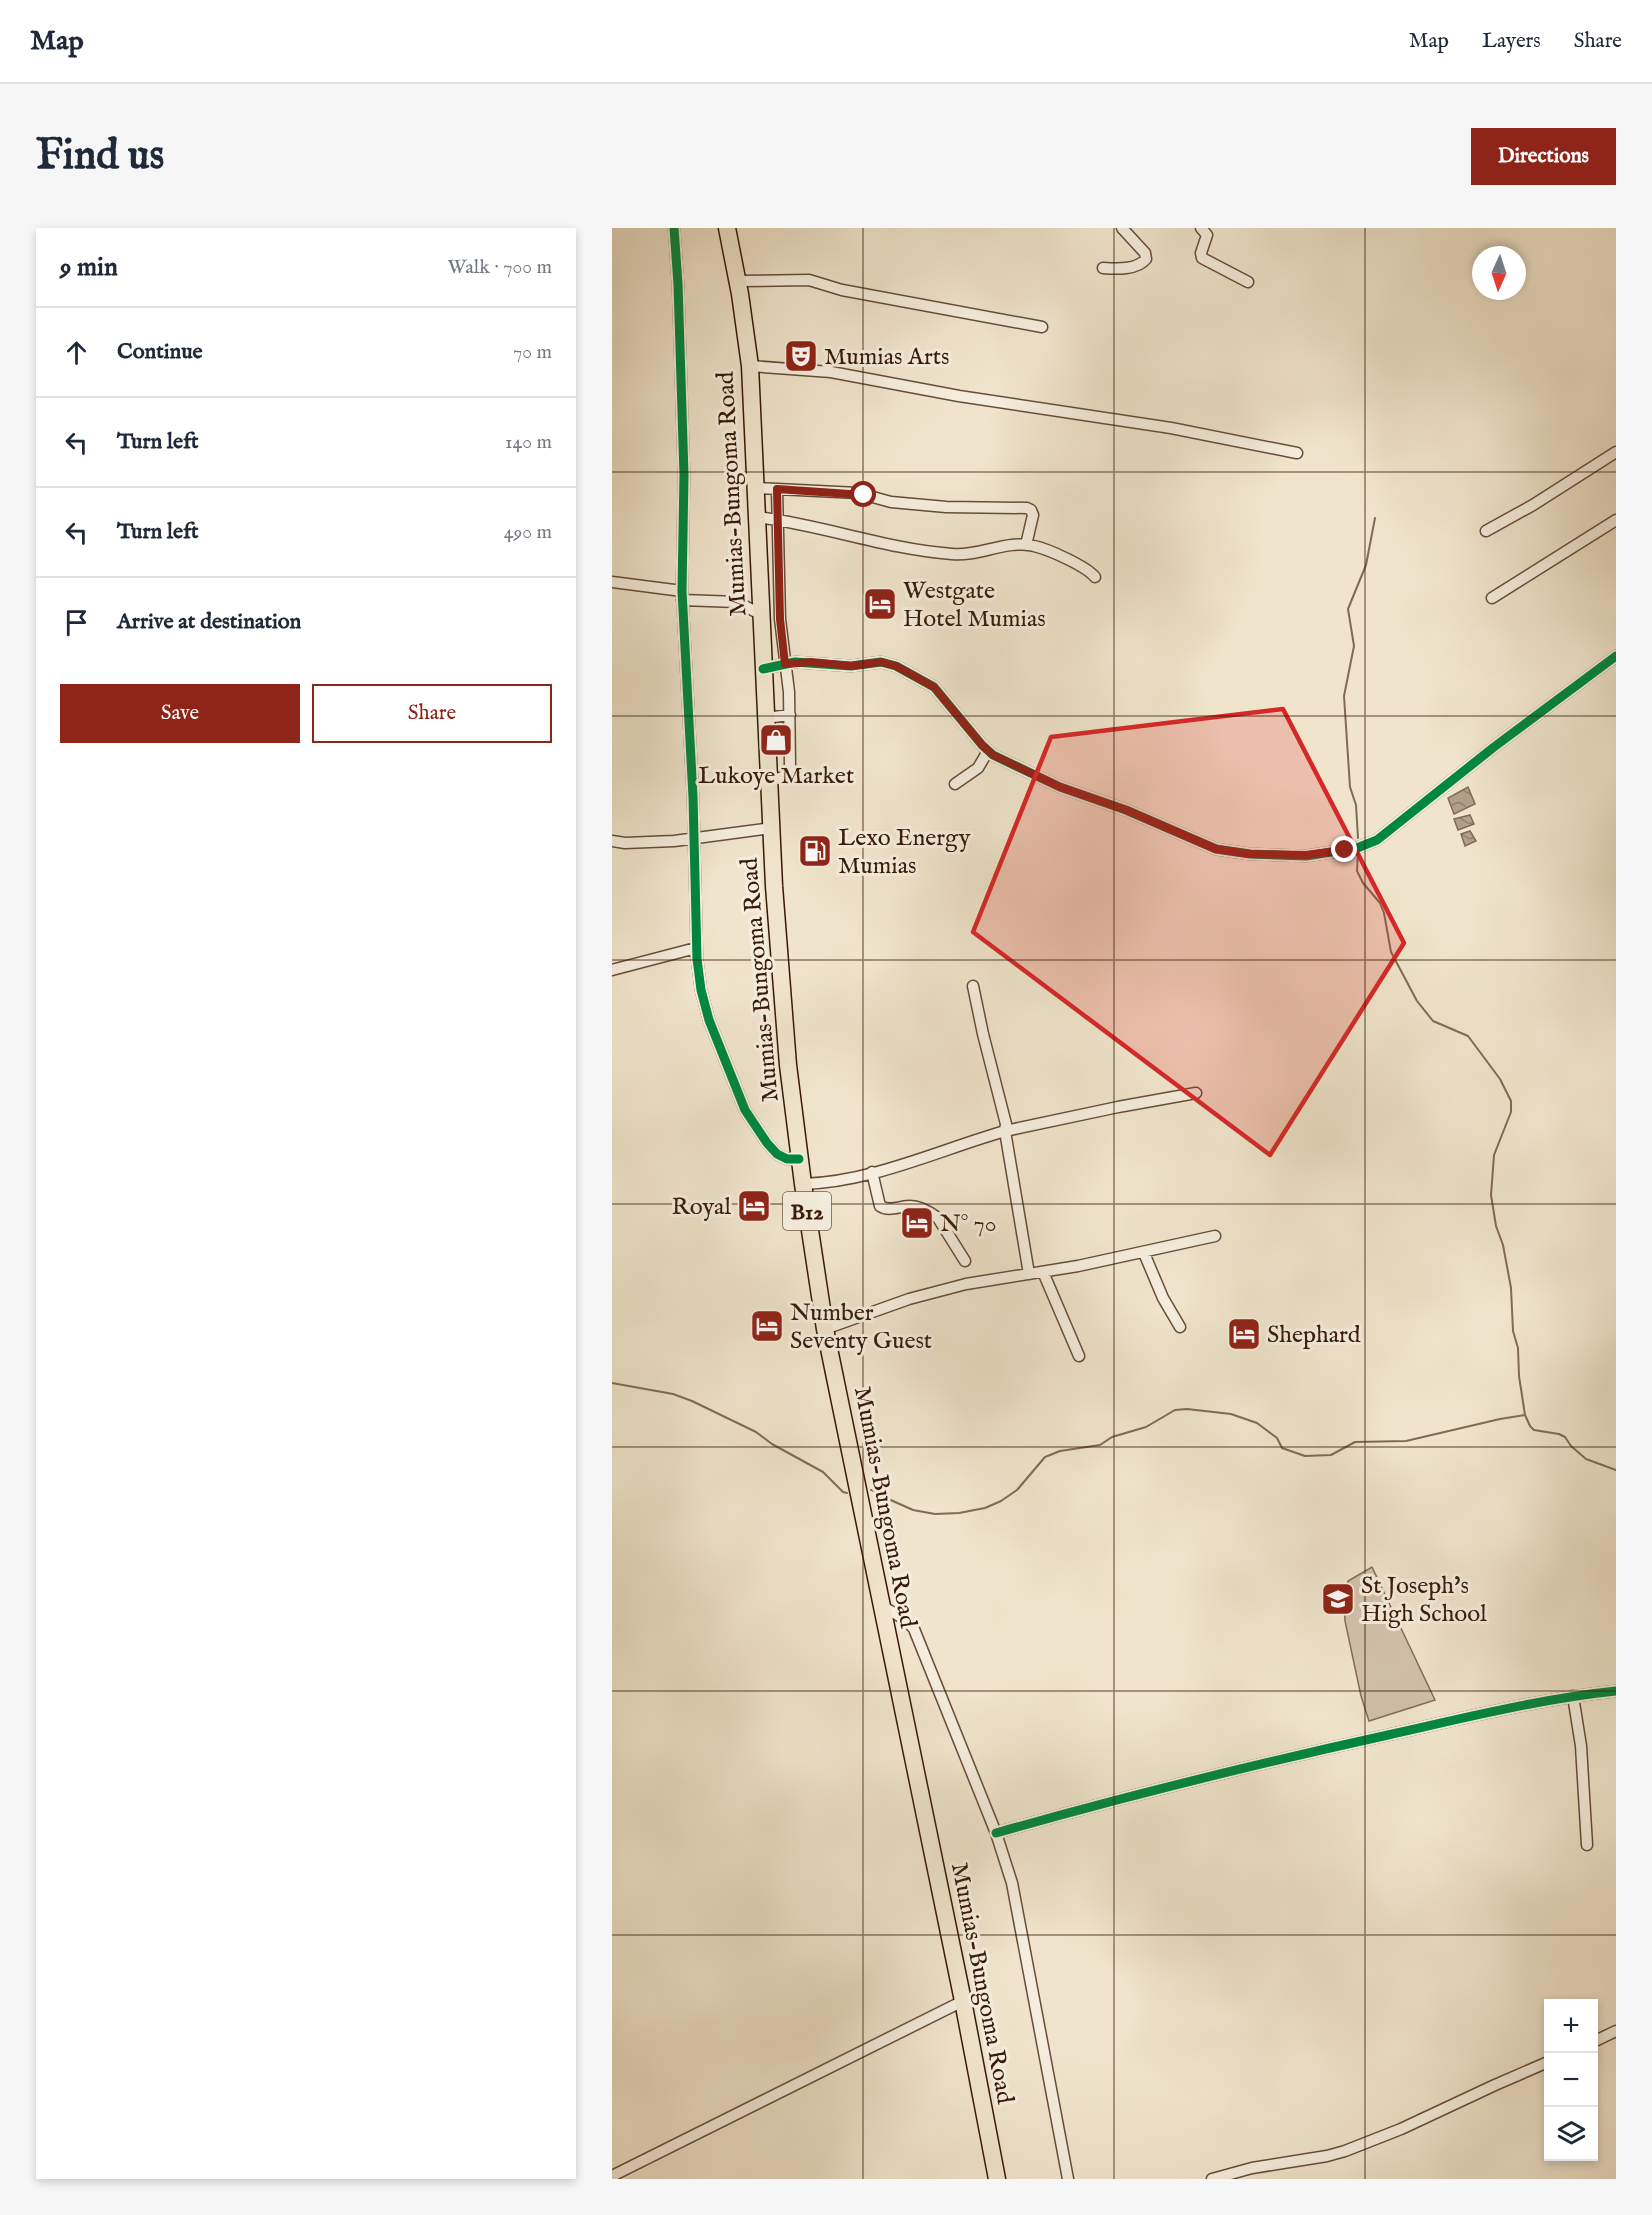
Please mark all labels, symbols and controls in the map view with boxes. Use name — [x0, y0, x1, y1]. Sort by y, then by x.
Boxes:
text: Map — [30, 24, 84, 59]
text: Map — [1409, 28, 1449, 55]
text: Layers — [1482, 28, 1541, 55]
text: Share — [1574, 28, 1622, 55]
button: Directions — [1471, 128, 1616, 185]
text: Find us — [36, 130, 164, 183]
north arrow — [1472, 246, 1526, 300]
text: 9 min — [60, 251, 118, 284]
text: Walk · 700 m — [447, 255, 552, 280]
icon: ahead — [60, 336, 93, 369]
text: Continue — [117, 338, 203, 366]
theatre icon: Mumias Arts — [783, 338, 819, 374]
text: 70 m — [513, 340, 552, 365]
place label: Mumias Arts — [824, 342, 949, 373]
street label: Mumias-Bungoma Road — [711, 371, 754, 617]
icon: left — [60, 426, 93, 459]
text: Turn left — [117, 428, 199, 456]
text: 140 m — [505, 430, 552, 455]
route start — [850, 481, 876, 507]
icon: left — [60, 516, 93, 549]
text: Turn left — [117, 518, 199, 546]
text: 490 m — [504, 520, 552, 545]
place label: Westgate Hotel Mumias — [903, 576, 1046, 635]
hotel icon: Westgate Hotel Mumias — [862, 586, 898, 622]
icon: arrive — [60, 606, 93, 639]
text: Arrive at destination — [117, 608, 301, 636]
button: Save — [60, 684, 300, 743]
button: Share — [312, 684, 552, 743]
shop icon: Lukoye Market — [758, 722, 794, 758]
place label: Lukoye Market — [698, 761, 854, 792]
place label: Lexo Energy Mumias — [838, 823, 971, 882]
fuel station icon: Lexo Energy Mumias — [797, 833, 833, 869]
route end — [1331, 836, 1357, 862]
street label: Mumias-Bungoma Road — [734, 856, 787, 1103]
hotel icon: Royal — [736, 1188, 772, 1224]
place label: Royal — [672, 1192, 731, 1223]
road number: B12 — [783, 1192, 831, 1230]
hotel icon: N° 70 — [899, 1205, 935, 1241]
place label: N° 70 — [940, 1209, 997, 1240]
place label: Number Seventy Guest — [790, 1298, 932, 1357]
hotel icon: Number Seventy Guest — [749, 1308, 785, 1344]
hotel icon: Shephard — [1226, 1316, 1262, 1352]
place label: Shephard — [1267, 1320, 1361, 1351]
street label: Mumias-Bungoma Road — [846, 1384, 923, 1631]
place label: St Joseph's High School — [1361, 1571, 1487, 1630]
school or university icon: St Joseph's High School — [1320, 1581, 1356, 1617]
street label: Mumias-Bungoma Road — [943, 1860, 1020, 2107]
map controls — [1544, 1999, 1598, 2161]
button: + — [1544, 1999, 1598, 2053]
button: − — [1544, 2053, 1598, 2107]
button: layers — [1544, 2107, 1598, 2161]

